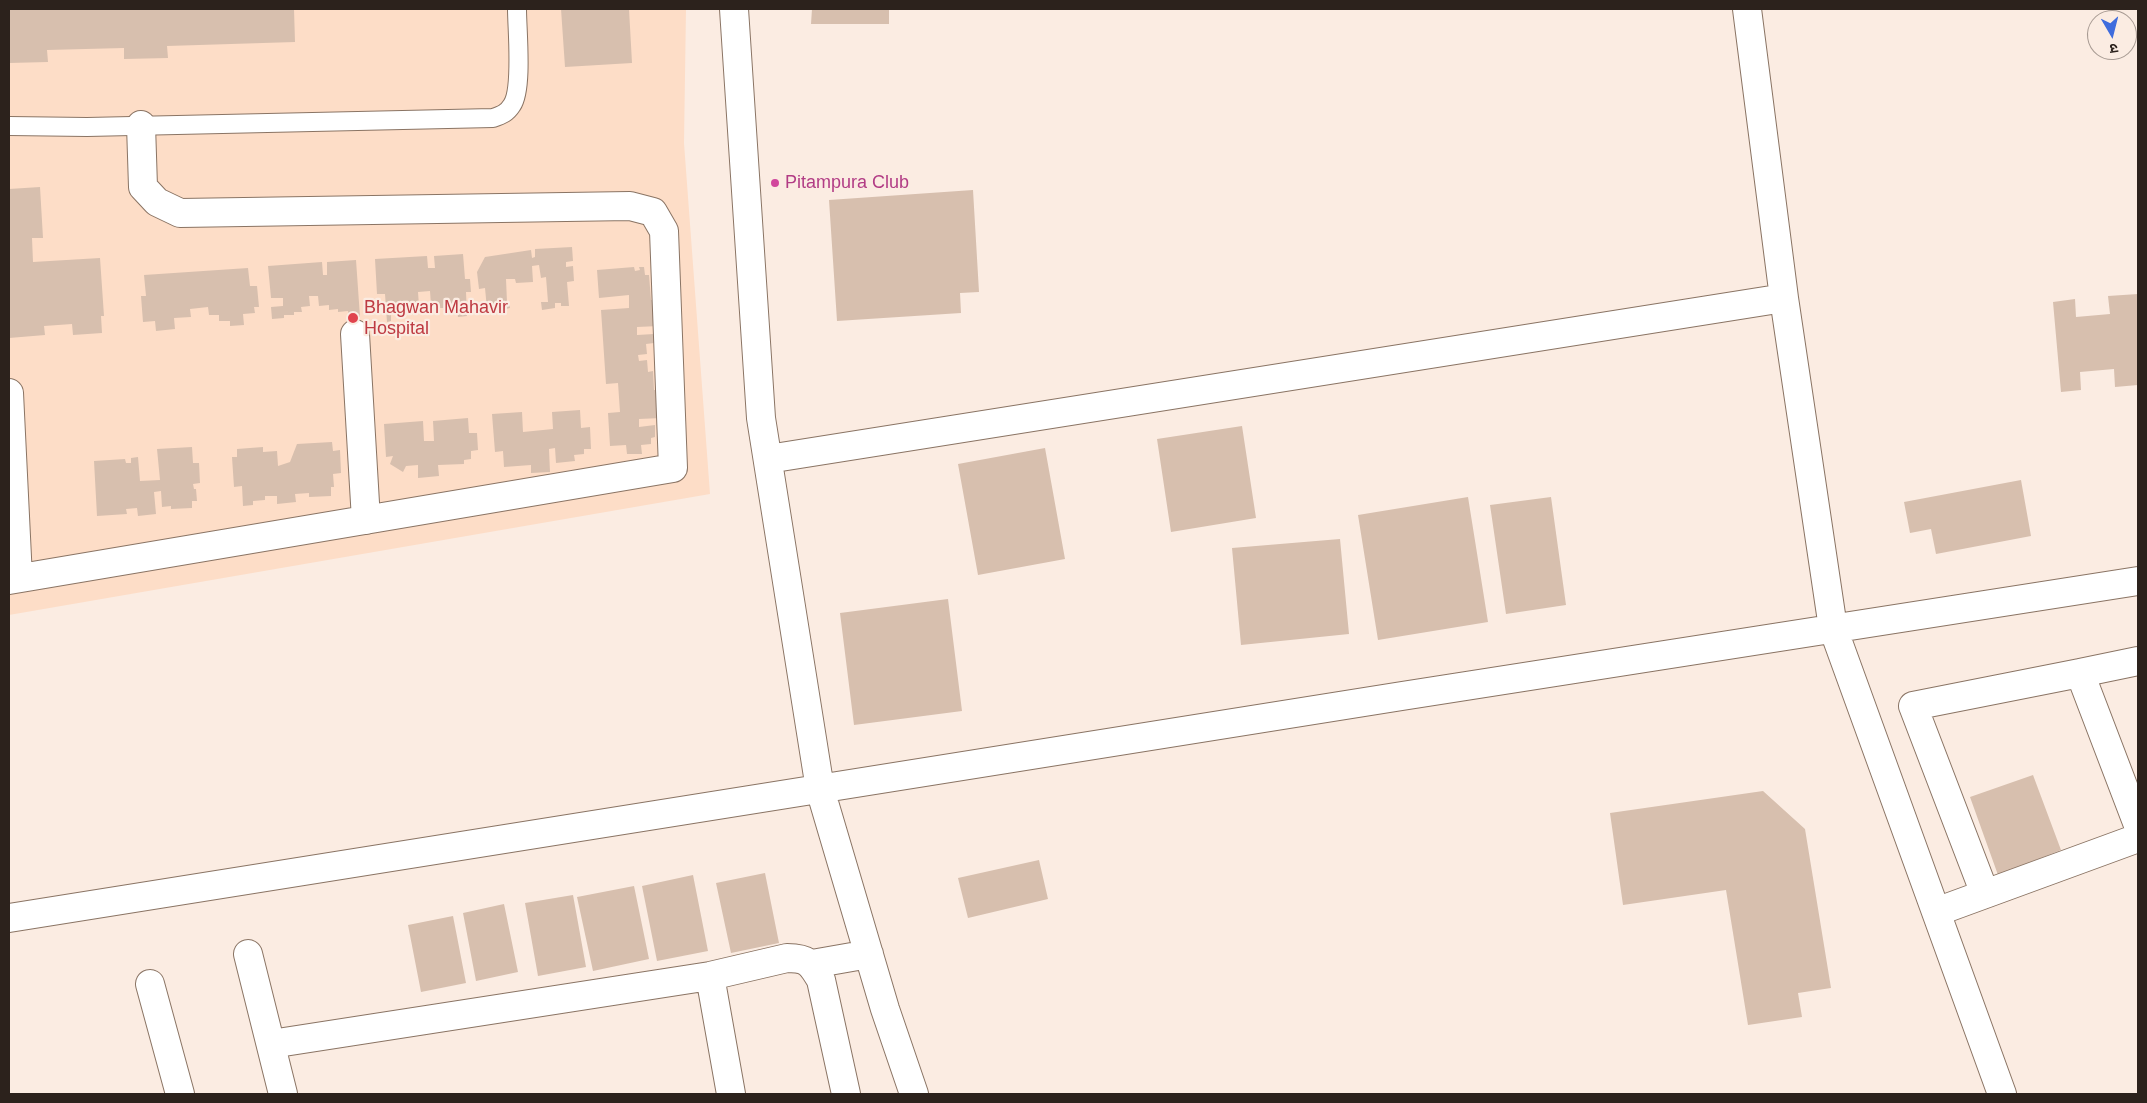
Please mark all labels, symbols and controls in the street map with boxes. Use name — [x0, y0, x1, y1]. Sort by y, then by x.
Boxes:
north arrow — [2087, 10, 2137, 60]
text: उ — [2109, 40, 2119, 57]
place label: Pitampura Club — [785, 172, 909, 194]
marker: Pitampura Club — [769, 177, 781, 189]
place label: Bhagwan Mahavir Hospital — [364, 297, 508, 340]
marker: Bhagwan Mahavir Hospital — [346, 311, 360, 325]

